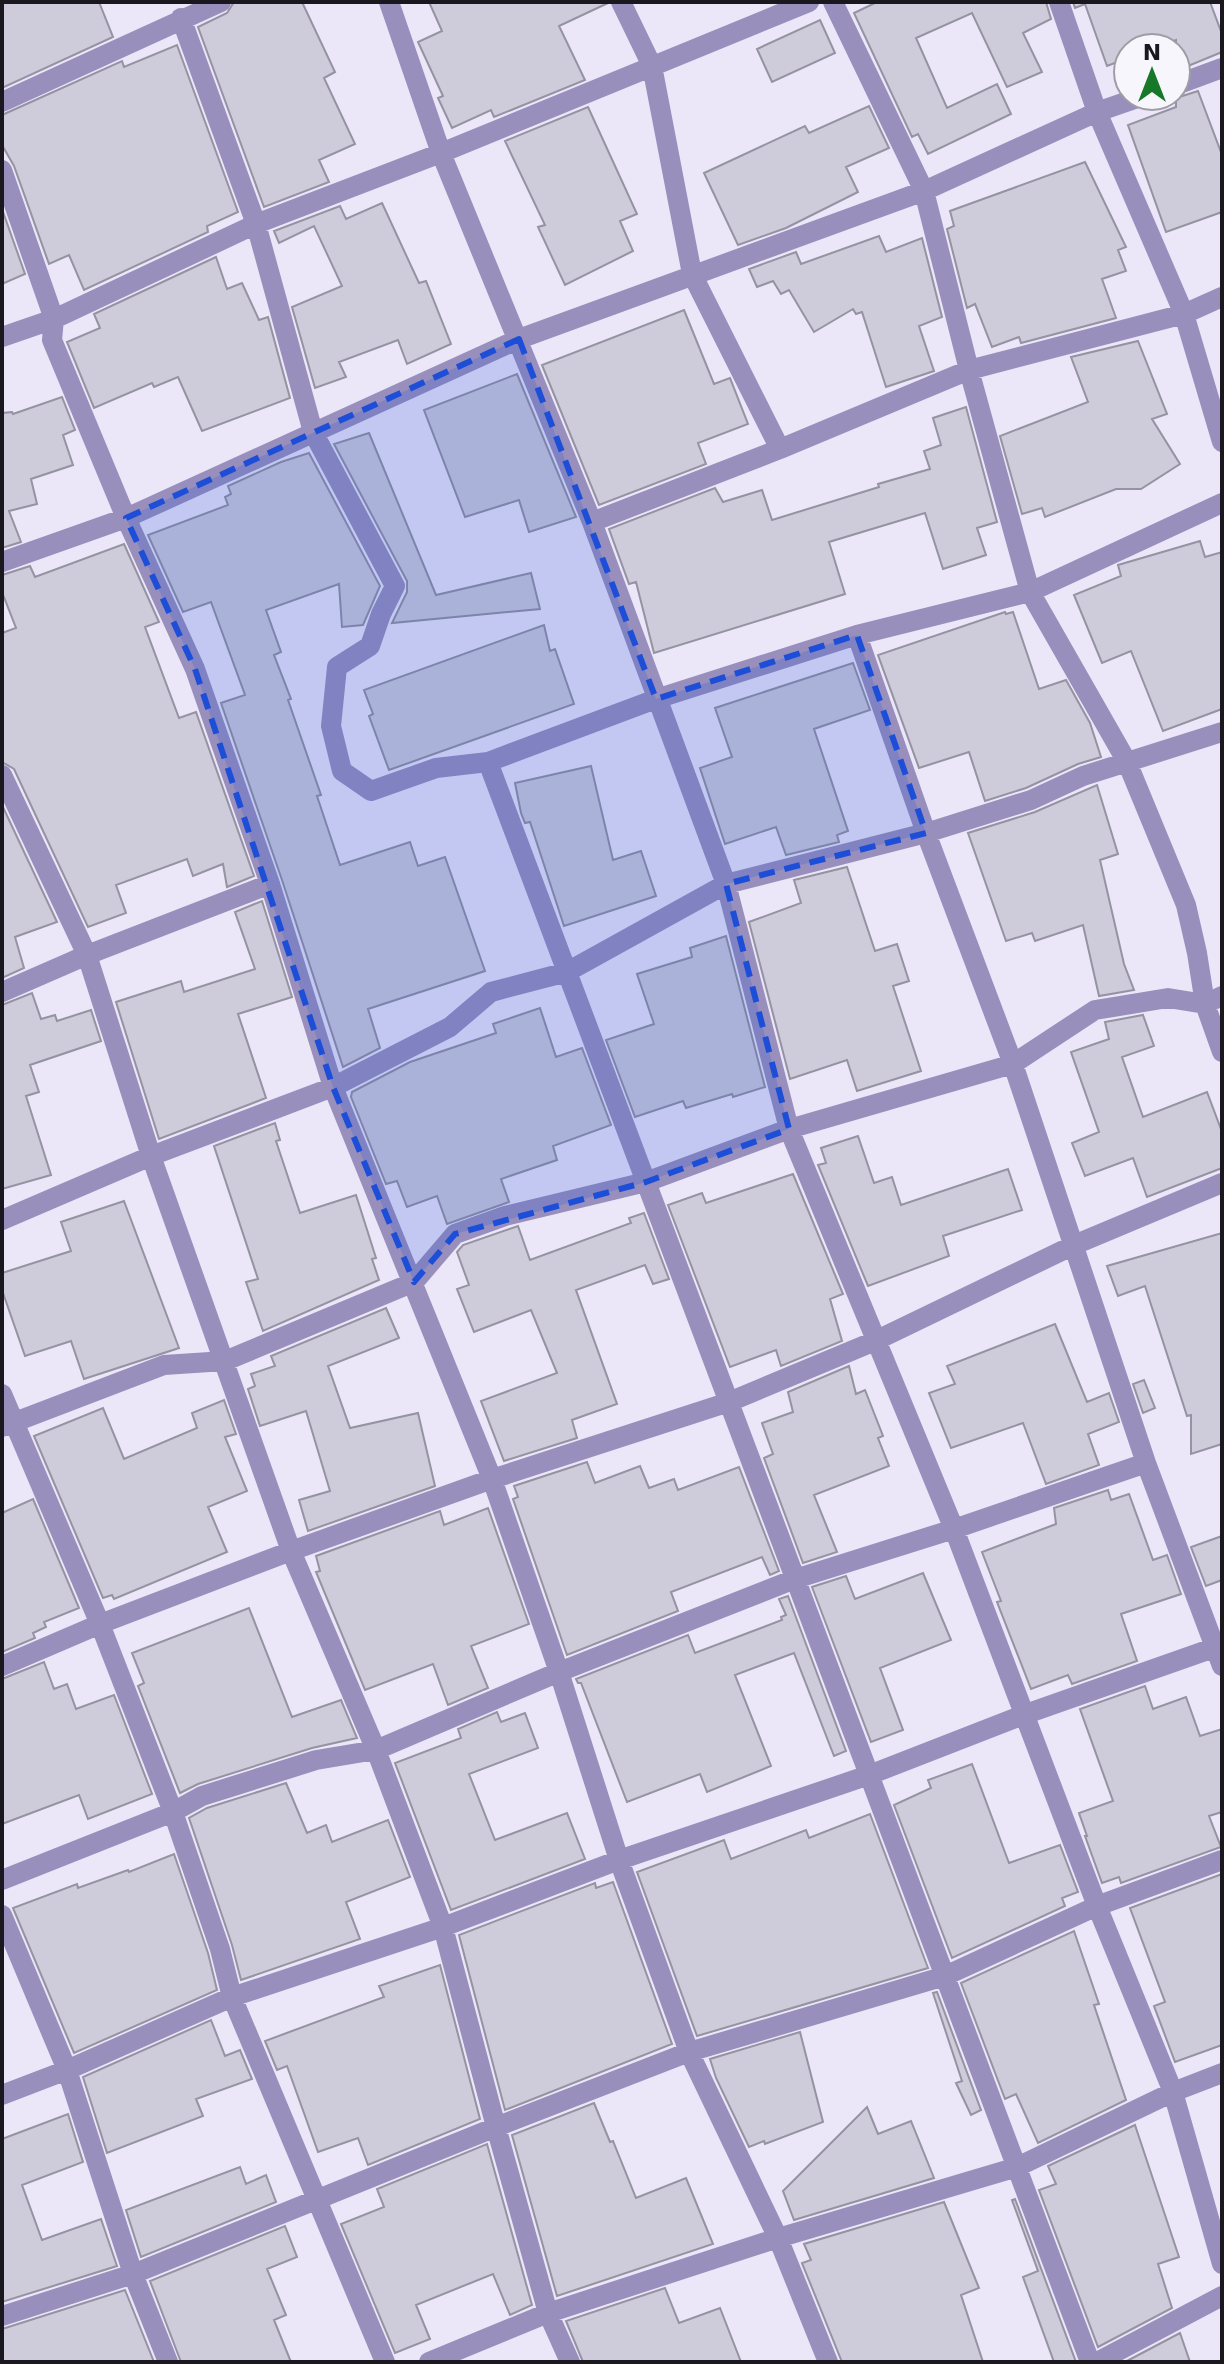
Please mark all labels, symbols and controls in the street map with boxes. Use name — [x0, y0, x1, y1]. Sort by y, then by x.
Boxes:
north arrow — [1112, 32, 1192, 112]
text: N — [1143, 40, 1161, 65]

